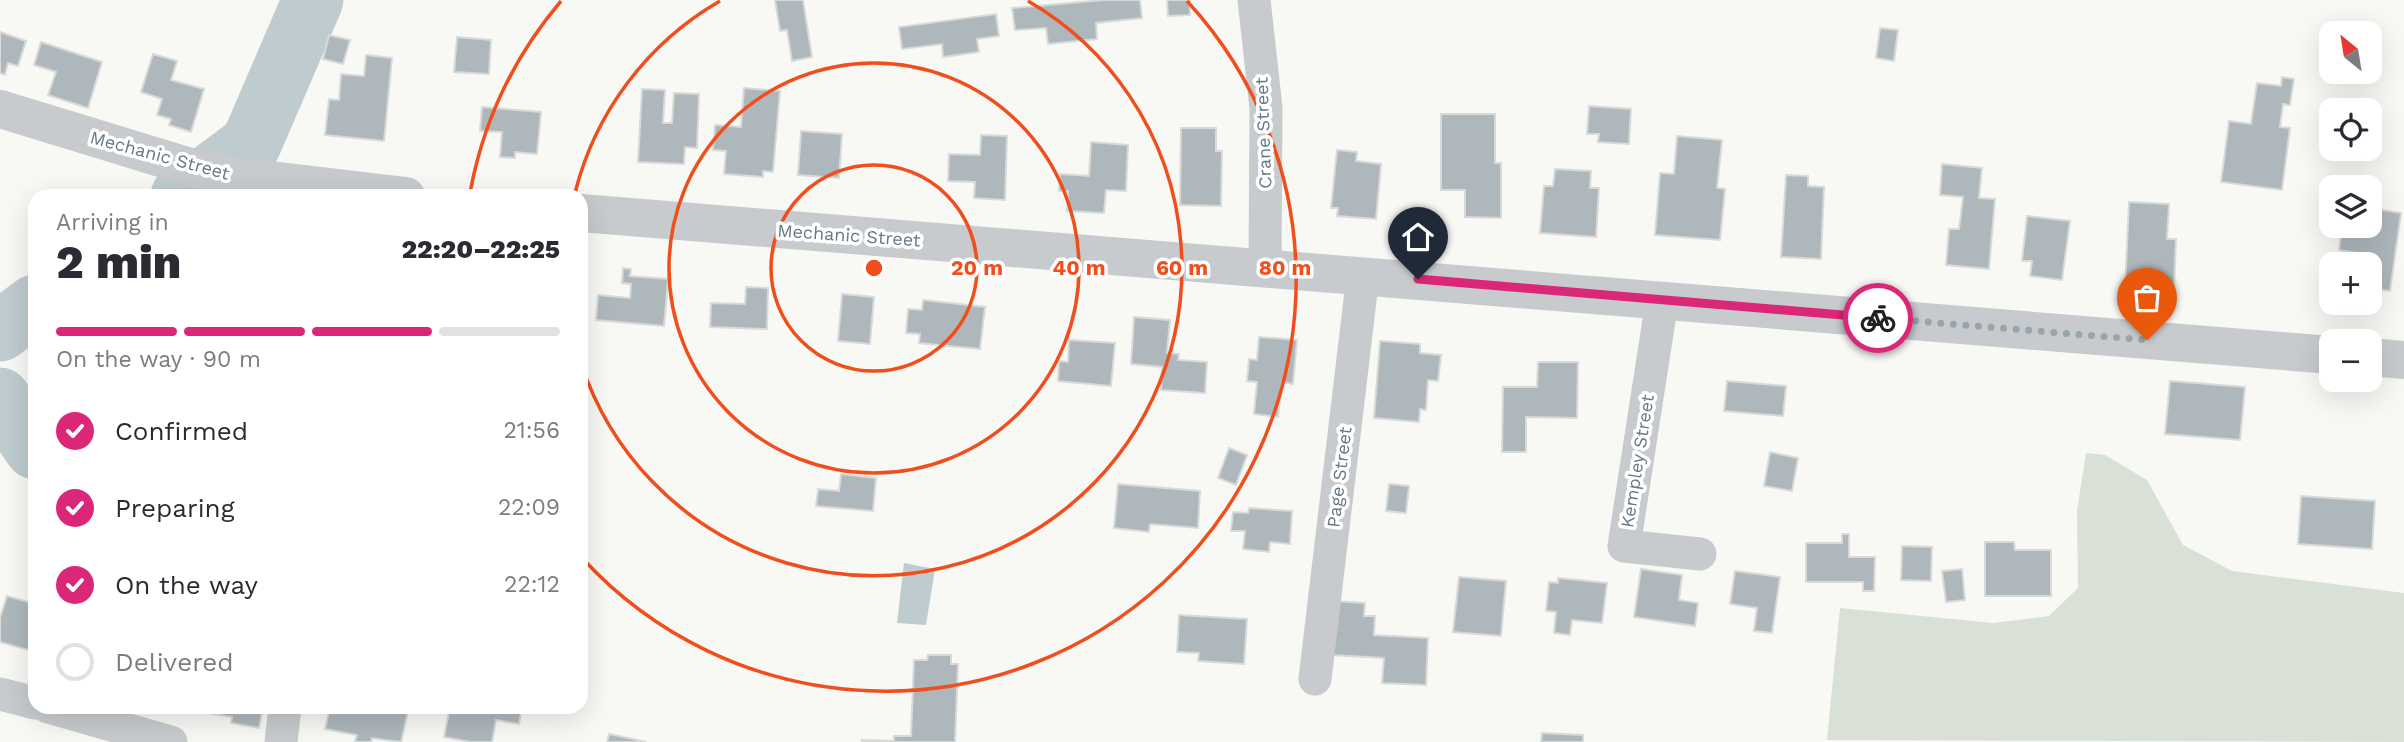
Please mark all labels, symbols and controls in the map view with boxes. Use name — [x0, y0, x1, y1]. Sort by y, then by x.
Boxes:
north arrow — [2319, 21, 2382, 84]
map controls — [2319, 21, 2382, 392]
street label: Crane Street — [1251, 76, 1275, 189]
button: locate — [2319, 98, 2382, 161]
street label: Mechanic Street — [88, 126, 232, 184]
button: layers — [2319, 175, 2382, 238]
pin — [1388, 207, 1448, 279]
text: Arriving in — [56, 209, 169, 236]
icon: home — [1399, 218, 1437, 256]
street label: Mechanic Street — [777, 220, 922, 251]
text: 22:20–22:25 — [401, 234, 560, 264]
text: 2 min — [56, 235, 181, 289]
button: + — [2319, 252, 2382, 315]
text: 20 m — [951, 255, 1003, 280]
text: 40 m — [1053, 255, 1105, 280]
text: 60 m — [1156, 255, 1208, 280]
text: 80 m — [1259, 255, 1311, 280]
centre of rings — [862, 256, 886, 280]
pin — [2117, 268, 2177, 340]
icon: bag — [2128, 279, 2166, 317]
courier — [1843, 283, 1913, 353]
icon: bike — [1859, 299, 1897, 337]
button: − — [2319, 329, 2382, 392]
text: On the way · 90 m — [56, 346, 261, 373]
street label: Kempley Street — [1616, 392, 1658, 529]
icon: check — [56, 412, 94, 450]
text: Confirmed — [115, 416, 248, 446]
text: 21:56 — [503, 417, 560, 444]
street label: Page Street — [1322, 425, 1356, 529]
icon: check — [56, 489, 94, 527]
text: Preparing — [115, 493, 235, 523]
text: 22:09 — [498, 494, 560, 521]
icon: check — [56, 566, 94, 604]
text: On the way — [115, 570, 258, 600]
text: 22:12 — [504, 571, 560, 598]
text: Delivered — [115, 647, 234, 677]

